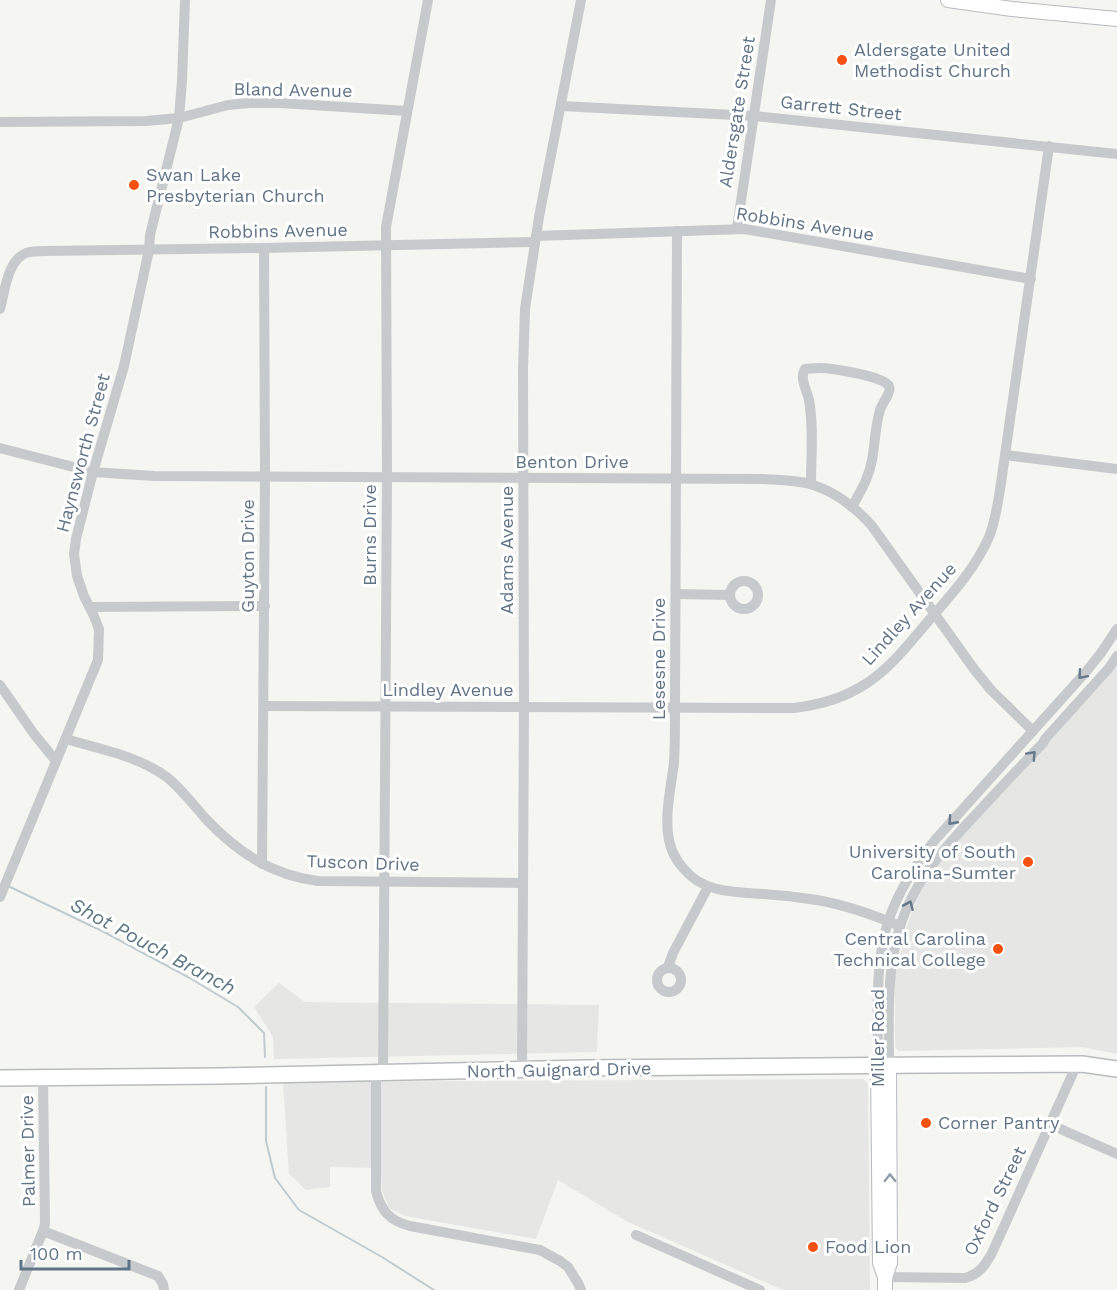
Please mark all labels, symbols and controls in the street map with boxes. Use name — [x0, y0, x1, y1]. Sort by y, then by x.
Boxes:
street label: Aldersgate Street — [714, 34, 759, 189]
place label: Aldersgate United Methodist Church — [854, 39, 1011, 81]
marker: Aldersgate United Methodist Church — [835, 53, 849, 67]
street label: Bland Avenue — [233, 78, 353, 101]
street label: Garrett Street — [779, 91, 903, 124]
place label: Swan Lake Presbyterian Church — [146, 164, 325, 206]
marker: Swan Lake Presbyterian Church — [127, 178, 141, 192]
street label: Robbins Avenue — [735, 202, 876, 245]
street label: Robbins Avenue — [208, 219, 348, 242]
street label: Haynsworth Street — [51, 371, 114, 535]
street label: Benton Drive — [515, 451, 629, 472]
street label: Burns Drive — [359, 484, 380, 586]
street label: Adams Avenue — [496, 486, 517, 614]
street label: Guyton Drive — [237, 499, 258, 613]
street label: Lindley Avenue — [857, 558, 960, 670]
street label: Lesesne Drive — [648, 598, 669, 720]
one-way arrow — [1078, 669, 1089, 679]
street label: Lindley Avenue — [382, 679, 514, 700]
one-way arrow — [1025, 752, 1036, 762]
one-way arrow — [948, 814, 959, 824]
place label: University of South Carolina-Sumter — [849, 841, 1016, 883]
street label: Tuscon Drive — [306, 850, 420, 875]
marker: University of South Carolina-Sumter — [1021, 855, 1035, 869]
water label: Shot Pouch Branch — [66, 892, 240, 1000]
one-way arrow — [901, 900, 913, 911]
place label: Central Carolina Technical College — [834, 928, 986, 970]
marker: Central Carolina Technical College — [991, 942, 1005, 956]
street label: Miller Road — [867, 989, 888, 1087]
street label: North Guignard Drive — [467, 1057, 651, 1082]
street label: Palmer Drive — [16, 1095, 39, 1207]
place label: Corner Pantry — [938, 1112, 1060, 1133]
marker: Corner Pantry — [919, 1116, 933, 1130]
street label: Oxford Street — [959, 1142, 1030, 1259]
one-way arrow — [884, 1173, 896, 1182]
scale bar — [21, 1233, 129, 1271]
place label: Food Lion — [825, 1236, 912, 1257]
marker: Food Lion — [806, 1240, 820, 1254]
text: 100 m — [30, 1243, 83, 1264]

